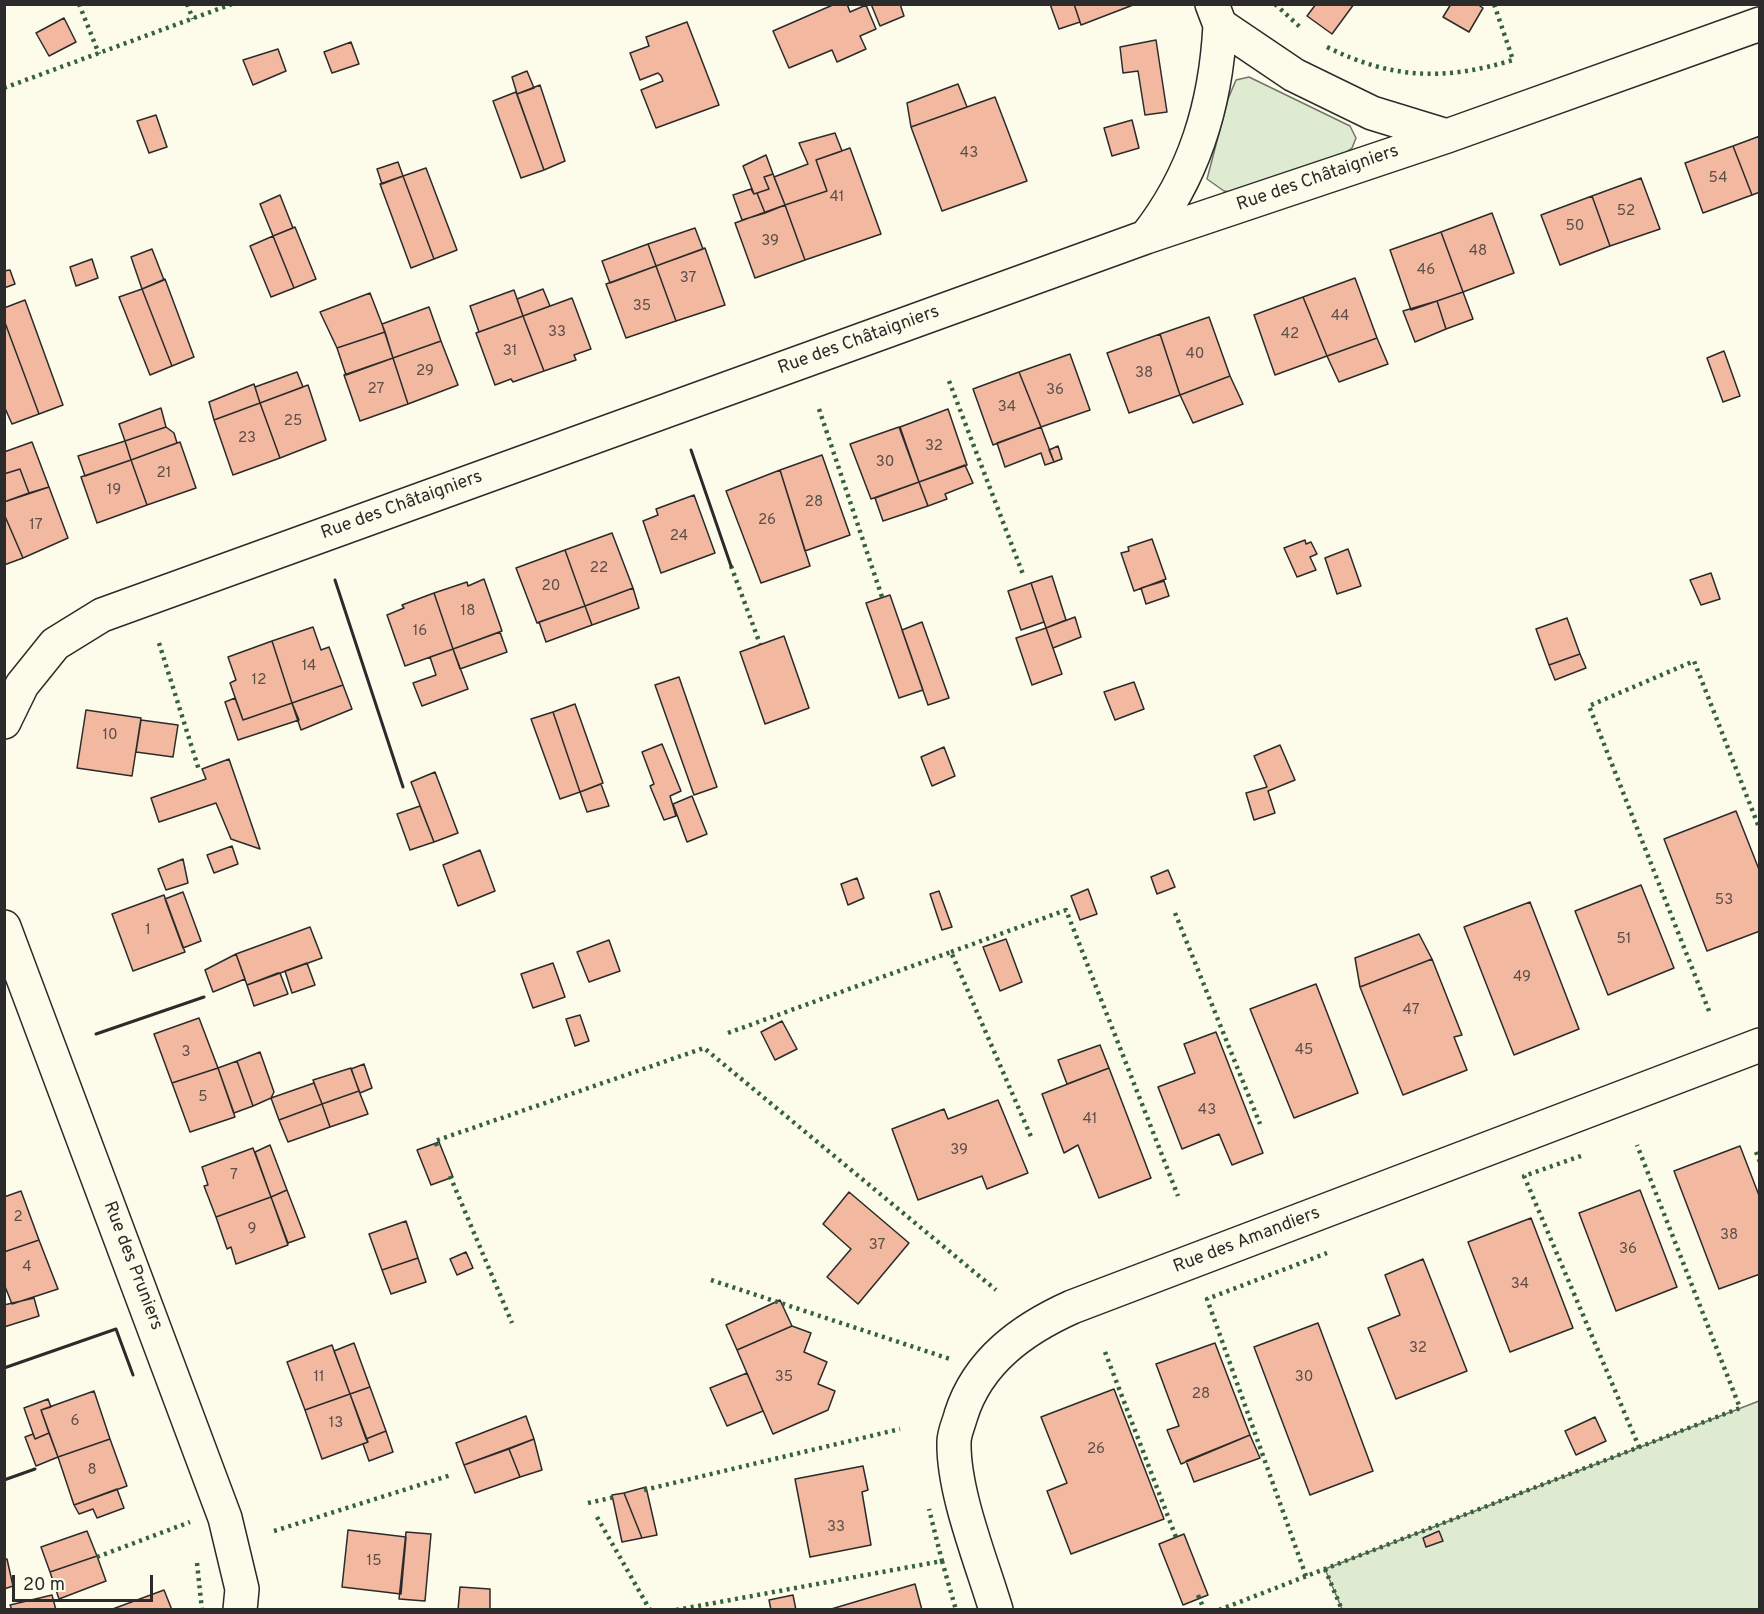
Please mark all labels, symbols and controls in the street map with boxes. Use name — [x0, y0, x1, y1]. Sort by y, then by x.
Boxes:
street label: Rue des Châtaigniers — [1234, 141, 1402, 217]
house number: 43 — [960, 145, 978, 163]
house number: 54 — [1709, 170, 1727, 188]
house number: 41 — [830, 189, 844, 207]
house number: 52 — [1617, 203, 1635, 221]
house number: 50 — [1566, 218, 1584, 236]
house number: 39 — [761, 233, 779, 251]
house number: 48 — [1469, 243, 1487, 261]
house number: 46 — [1417, 262, 1435, 280]
house number: 37 — [680, 270, 696, 288]
house number: 35 — [633, 298, 651, 316]
street label: Rue des Châtaigniers — [775, 302, 943, 380]
house number: 44 — [1331, 308, 1349, 326]
house number: 33 — [548, 324, 566, 342]
house number: 42 — [1281, 326, 1299, 344]
house number: 31 — [503, 343, 517, 361]
house number: 40 — [1186, 346, 1204, 364]
house number: 29 — [416, 363, 434, 381]
house number: 38 — [1135, 365, 1153, 383]
house number: 27 — [368, 381, 384, 399]
house number: 36 — [1046, 382, 1064, 400]
house number: 34 — [998, 399, 1016, 417]
house number: 25 — [284, 413, 302, 431]
house number: 23 — [238, 430, 256, 448]
house number: 32 — [925, 438, 943, 456]
house number: 30 — [876, 454, 894, 472]
house number: 21 — [157, 465, 171, 483]
street label: Rue des Châtaigniers — [318, 467, 486, 545]
house number: 19 — [107, 482, 121, 500]
house number: 28 — [805, 494, 823, 512]
house number: 26 — [758, 512, 776, 530]
house number: 17 — [29, 517, 43, 535]
house number: 24 — [670, 528, 688, 546]
house number: 22 — [590, 560, 608, 578]
house number: 20 — [542, 578, 560, 596]
house number: 18 — [461, 603, 475, 621]
house number: 16 — [413, 623, 427, 641]
house number: 14 — [302, 658, 316, 676]
house number: 12 — [252, 672, 266, 690]
house number: 10 — [102, 727, 118, 745]
house number: 53 — [1715, 892, 1733, 910]
house number: 1 — [145, 922, 151, 940]
house number: 51 — [1617, 931, 1631, 949]
house number: 49 — [1513, 969, 1531, 987]
house number: 47 — [1403, 1002, 1419, 1020]
house number: 45 — [1295, 1042, 1313, 1060]
house number: 3 — [181, 1044, 191, 1062]
house number: 5 — [198, 1089, 208, 1107]
house number: 43 — [1198, 1102, 1216, 1120]
house number: 41 — [1083, 1111, 1097, 1129]
house number: 39 — [950, 1142, 968, 1160]
house number: 7 — [230, 1167, 238, 1185]
street label: Rue des Pruniers — [98, 1199, 166, 1333]
street label: Rue des Amandiers — [1171, 1203, 1323, 1279]
house number: 2 — [13, 1209, 23, 1227]
house number: 9 — [248, 1221, 256, 1239]
house number: 38 — [1720, 1227, 1738, 1245]
house number: 37 — [869, 1237, 885, 1255]
house number: 36 — [1619, 1241, 1637, 1259]
house number: 4 — [22, 1259, 32, 1277]
house number: 34 — [1511, 1276, 1529, 1294]
house number: 32 — [1409, 1340, 1427, 1358]
house number: 11 — [313, 1369, 325, 1387]
house number: 35 — [775, 1369, 793, 1387]
house number: 30 — [1295, 1369, 1313, 1387]
house number: 28 — [1192, 1386, 1210, 1404]
house number: 6 — [71, 1413, 79, 1431]
house number: 13 — [329, 1415, 343, 1433]
house number: 26 — [1087, 1441, 1105, 1459]
house number: 8 — [87, 1462, 97, 1480]
house number: 33 — [827, 1519, 845, 1537]
house number: 15 — [367, 1553, 381, 1571]
scale bar — [15, 1563, 156, 1601]
text: 20 m — [23, 1574, 65, 1597]

